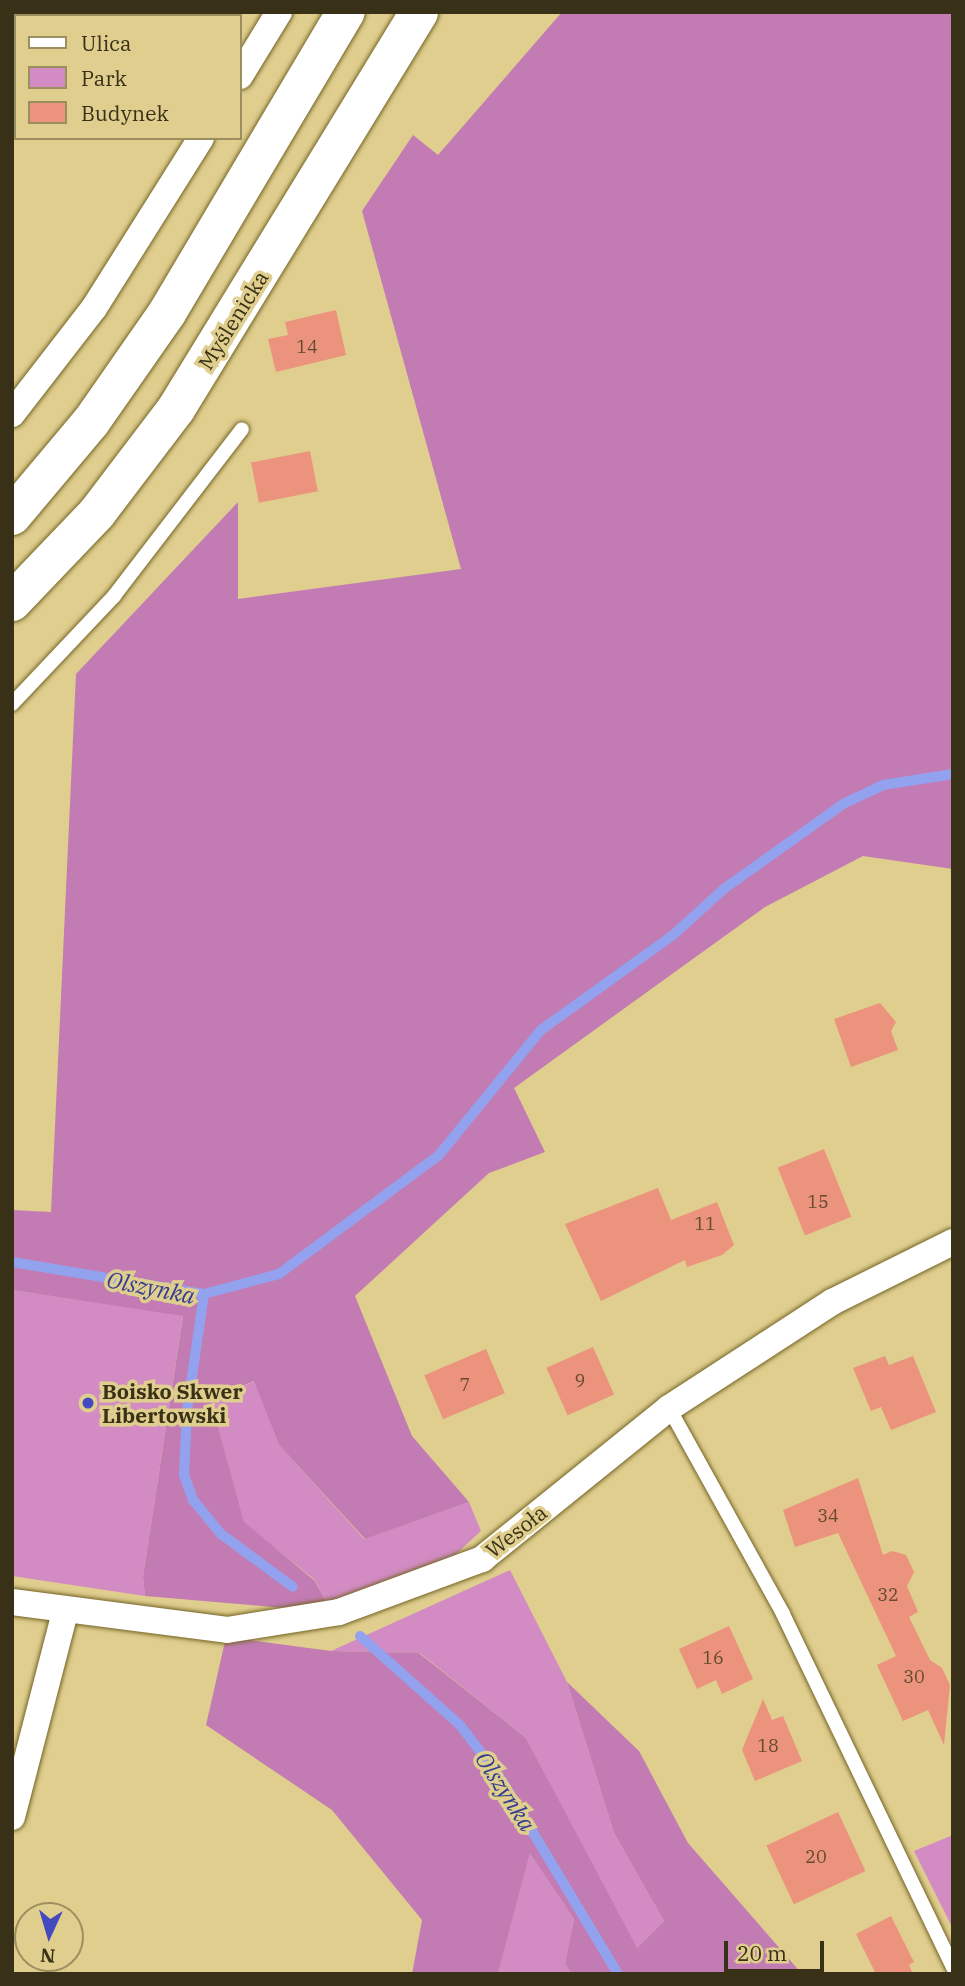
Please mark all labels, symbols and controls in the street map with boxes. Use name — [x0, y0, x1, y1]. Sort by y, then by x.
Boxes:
legend — [14, 14, 242, 140]
text: Ulica — [81, 29, 132, 57]
text: Park — [81, 64, 127, 92]
text: Budynek — [81, 99, 169, 127]
street label: Myślenicka — [193, 266, 273, 374]
house number: 14 — [296, 336, 318, 358]
house number: 15 — [807, 1191, 829, 1213]
house number: 11 — [694, 1213, 716, 1235]
water label: Olszynka — [105, 1265, 197, 1309]
house number: 9 — [575, 1370, 585, 1392]
house number: 7 — [460, 1374, 470, 1396]
place label: Boisko Skwer Libertowski — [102, 1378, 243, 1428]
marker: Boisko Skwer Libertowski — [80, 1395, 96, 1411]
street label: Wesoła — [480, 1499, 552, 1563]
house number: 34 — [817, 1505, 839, 1527]
house number: 32 — [877, 1584, 899, 1606]
house number: 16 — [702, 1647, 724, 1669]
house number: 30 — [903, 1666, 925, 1688]
house number: 18 — [757, 1735, 779, 1757]
water label: Olszynka — [470, 1746, 542, 1836]
house number: 20 — [805, 1846, 827, 1868]
north arrow — [14, 1902, 84, 1972]
scale bar — [727, 1926, 827, 1970]
text: 20 m — [737, 1939, 787, 1967]
text: N — [39, 1943, 56, 1968]

